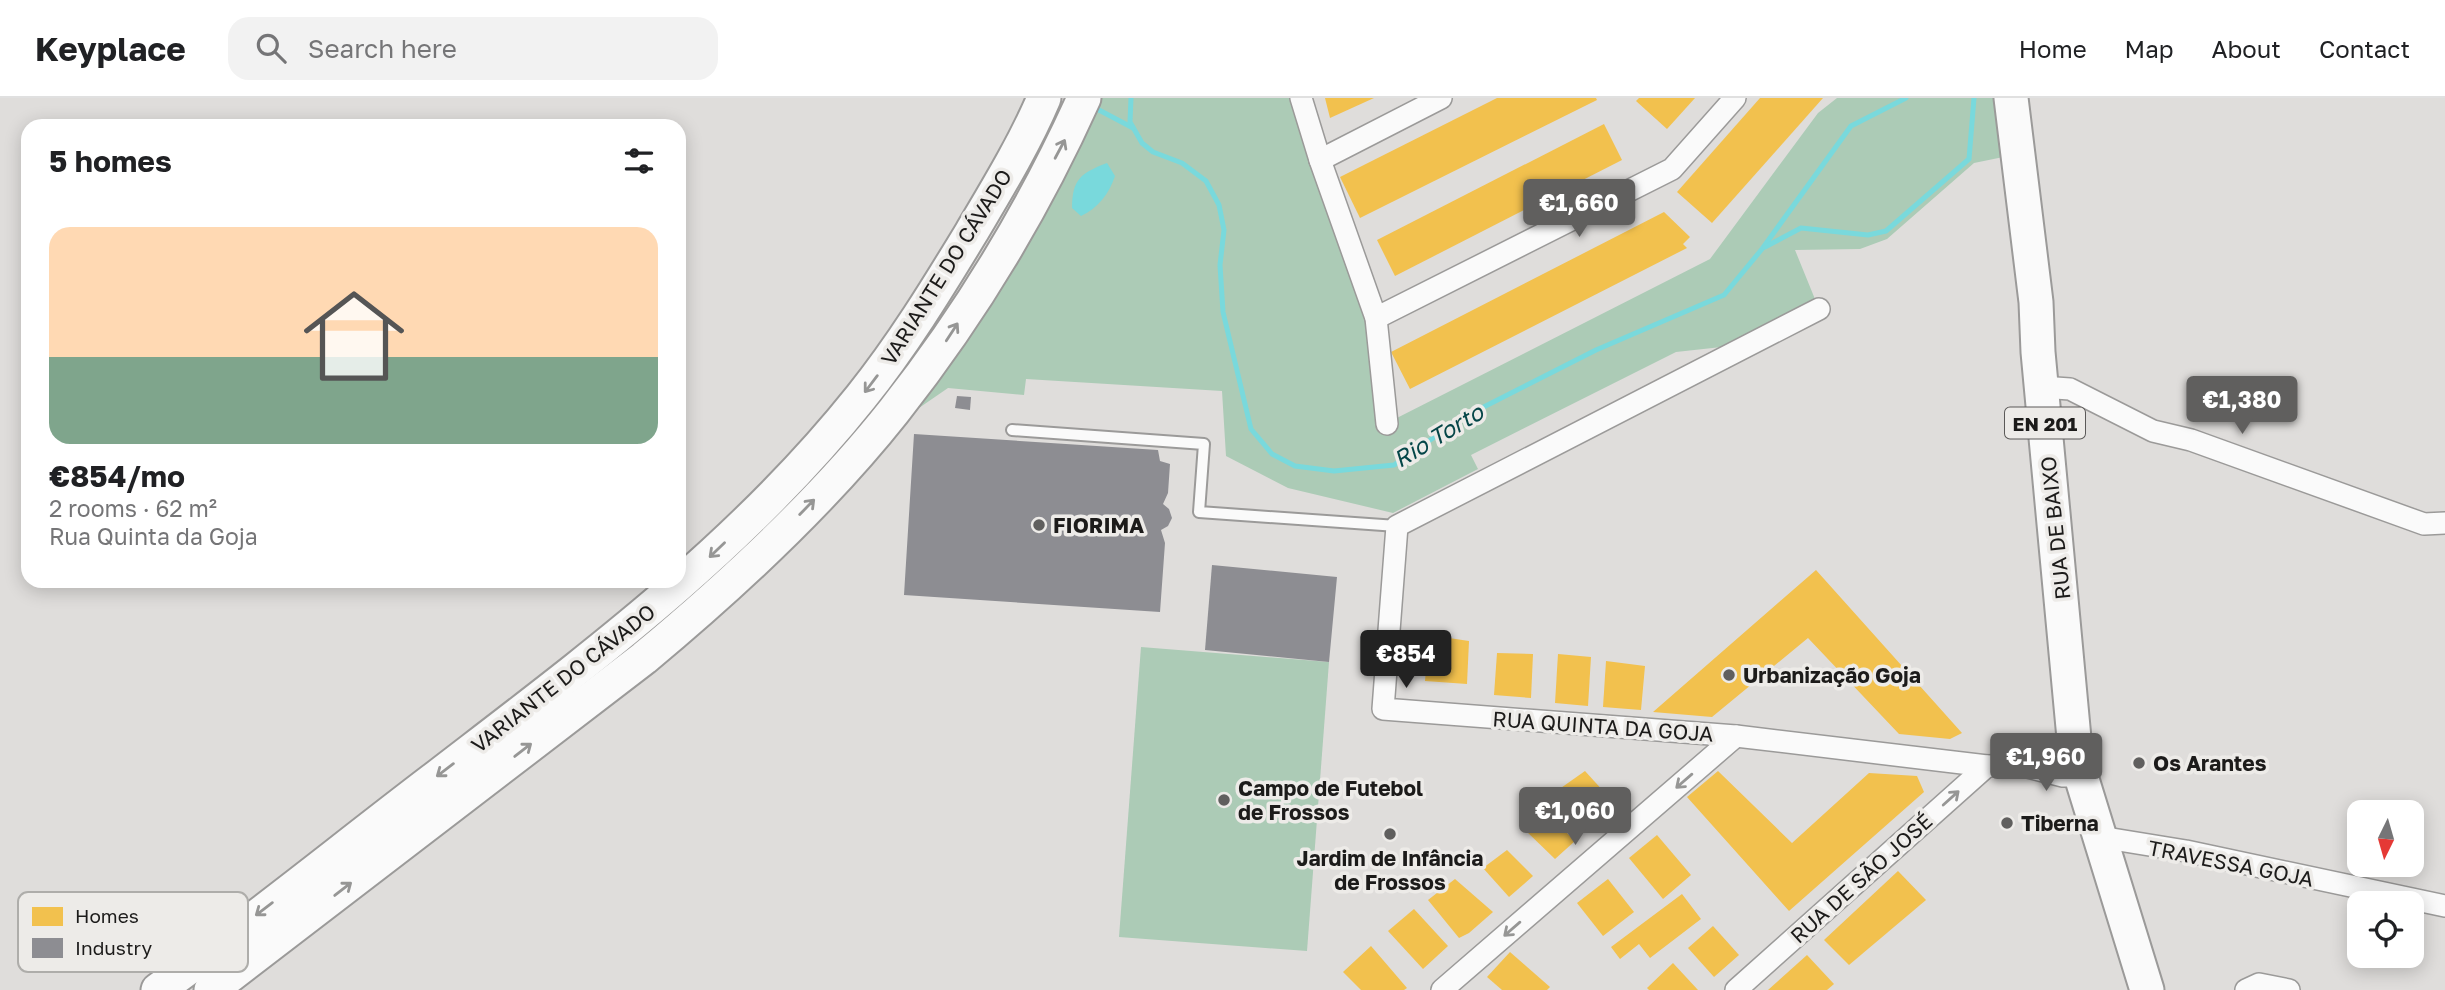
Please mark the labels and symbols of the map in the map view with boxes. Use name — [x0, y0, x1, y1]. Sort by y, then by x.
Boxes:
one-way arrow — [1053, 140, 1067, 160]
street label: VARIANTE DO CÁVADO — [875, 164, 1017, 370]
pin: €1,660 — [1522, 180, 1636, 239]
one-way arrow — [945, 323, 959, 342]
one-way arrow — [864, 374, 879, 392]
pin: €1,380 — [2185, 376, 2299, 436]
water label: Rio Torto — [1388, 397, 1489, 473]
road number: EN 201 — [2005, 408, 2085, 438]
street label: RUA DE BAIXO — [2035, 455, 2075, 601]
one-way arrow — [799, 499, 816, 516]
place label: FIORIMA — [1053, 512, 1144, 538]
marker: FIORIMA — [1031, 517, 1047, 533]
one-way arrow — [709, 542, 726, 559]
street label: VARIANTE DO CÁVADO — [466, 598, 660, 758]
pin: €854 — [1365, 630, 1447, 690]
place label: Urbanização Goja — [1743, 662, 1921, 688]
marker: Urbanização Goja — [1721, 667, 1737, 683]
street label: RUA QUINTA DA GOJA — [1492, 705, 1714, 747]
pin: €1,960 — [1989, 734, 2103, 793]
one-way arrow — [513, 743, 532, 758]
place label: Os Arantes — [2153, 750, 2267, 776]
marker: Os Arantes — [2131, 755, 2147, 771]
one-way arrow — [436, 763, 455, 778]
one-way arrow — [1676, 773, 1694, 789]
place label: Campo de Futebol de Frossos — [1238, 775, 1423, 825]
pin: €1,060 — [1518, 788, 1632, 847]
one-way arrow — [1942, 789, 1959, 806]
marker: Campo de Futebol de Frossos — [1216, 792, 1232, 808]
north arrow — [2347, 800, 2424, 877]
street label: RUA DE SÃO JOSÉ — [1785, 807, 1937, 949]
place label: Tiberna — [2021, 810, 2099, 836]
marker: Tiberna — [1999, 815, 2015, 831]
marker: Jardim de Infância de Frossos — [1382, 826, 1398, 842]
street label: TRAVESSA GOJA — [2146, 834, 2316, 892]
place label: Jardim de Infância de Frossos — [1297, 845, 1483, 895]
one-way arrow — [333, 881, 351, 896]
legend — [18, 892, 248, 972]
one-way arrow — [256, 901, 274, 916]
text: Homes — [75, 904, 139, 927]
one-way arrow — [1503, 921, 1521, 937]
text: Industry — [75, 936, 152, 959]

